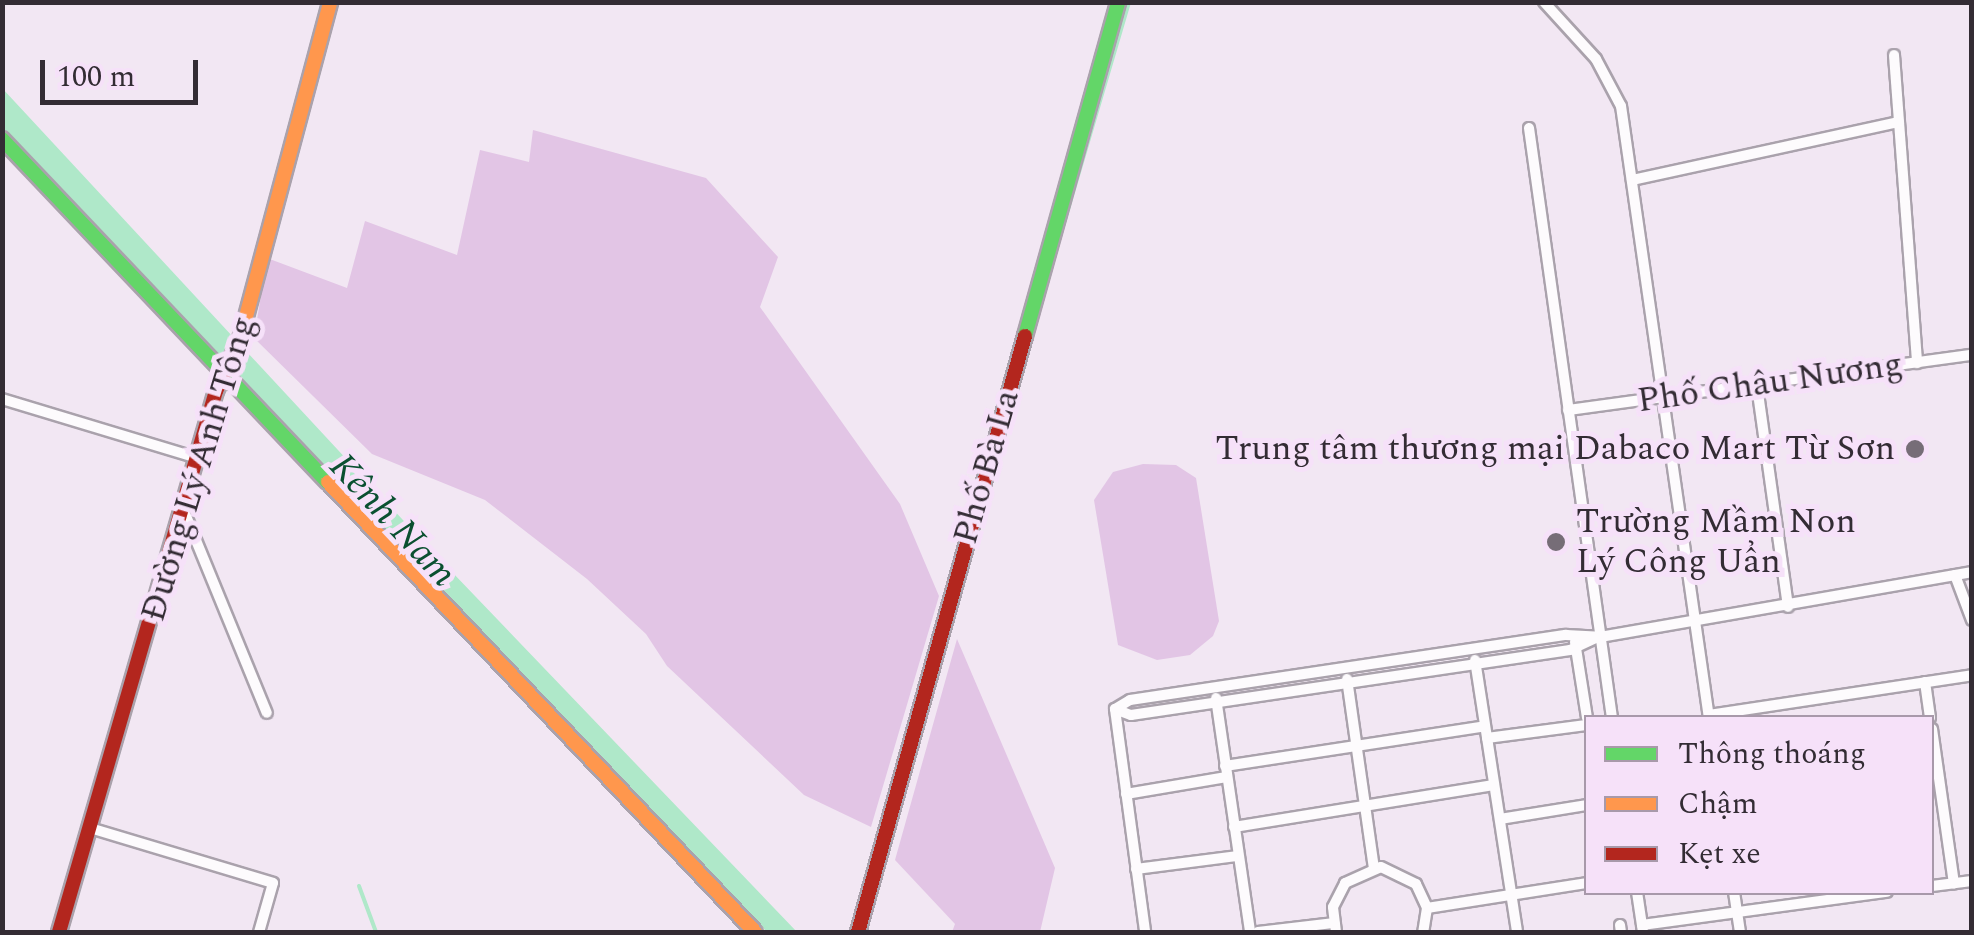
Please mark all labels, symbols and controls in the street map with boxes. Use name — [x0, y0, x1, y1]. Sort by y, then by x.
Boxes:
scale bar — [45, 40, 202, 102]
text: 100 m — [57, 54, 135, 100]
street label: Đường Lý Anh Tông — [133, 311, 265, 627]
street label: Phố Châu Nương — [1635, 344, 1905, 422]
street label: Phố Bà La — [945, 385, 1029, 549]
place label: Trung tâm thương mại Dabaco Mart Từ Sơn — [1215, 428, 1895, 470]
marker: Trung tâm thương mại Dabaco Mart Từ Sơn — [1904, 438, 1926, 460]
water label: Kênh Nam — [319, 445, 465, 597]
place label: Trường Mầm Non Lý Công Uẩn — [1576, 501, 1856, 583]
marker: Trường Mầm Non Lý Công Uẩn — [1545, 531, 1567, 553]
legend — [1584, 715, 1934, 895]
text: Thông thoáng — [1678, 731, 1866, 777]
text: Chậm — [1678, 781, 1758, 827]
text: Kẹt xe — [1678, 831, 1761, 877]

